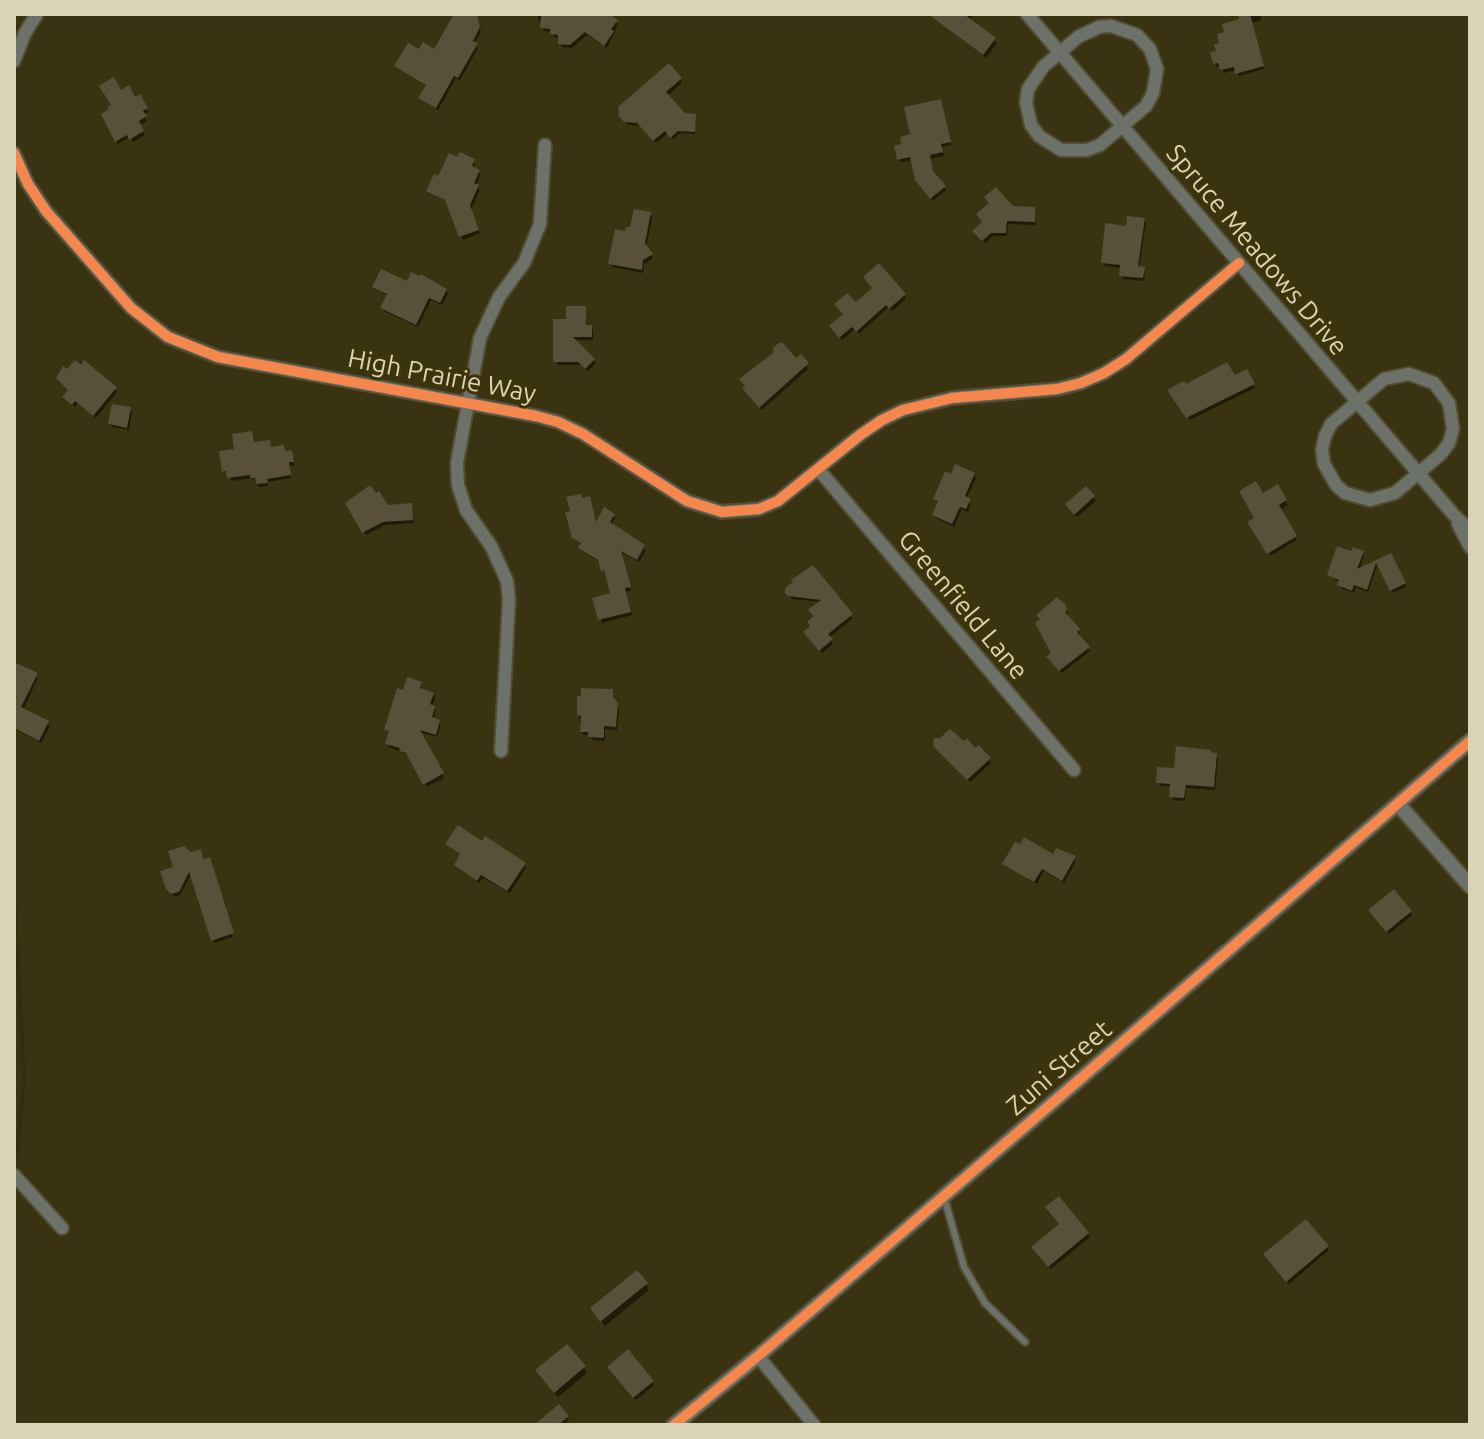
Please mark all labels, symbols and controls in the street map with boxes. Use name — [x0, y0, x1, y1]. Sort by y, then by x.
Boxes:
street label: Spruce Meadows Drive — [1160, 138, 1354, 362]
street label: High Prairie Way — [345, 342, 539, 410]
street label: Greenfield Lane — [892, 524, 1034, 686]
street label: Zuni Street — [1000, 1014, 1118, 1122]

